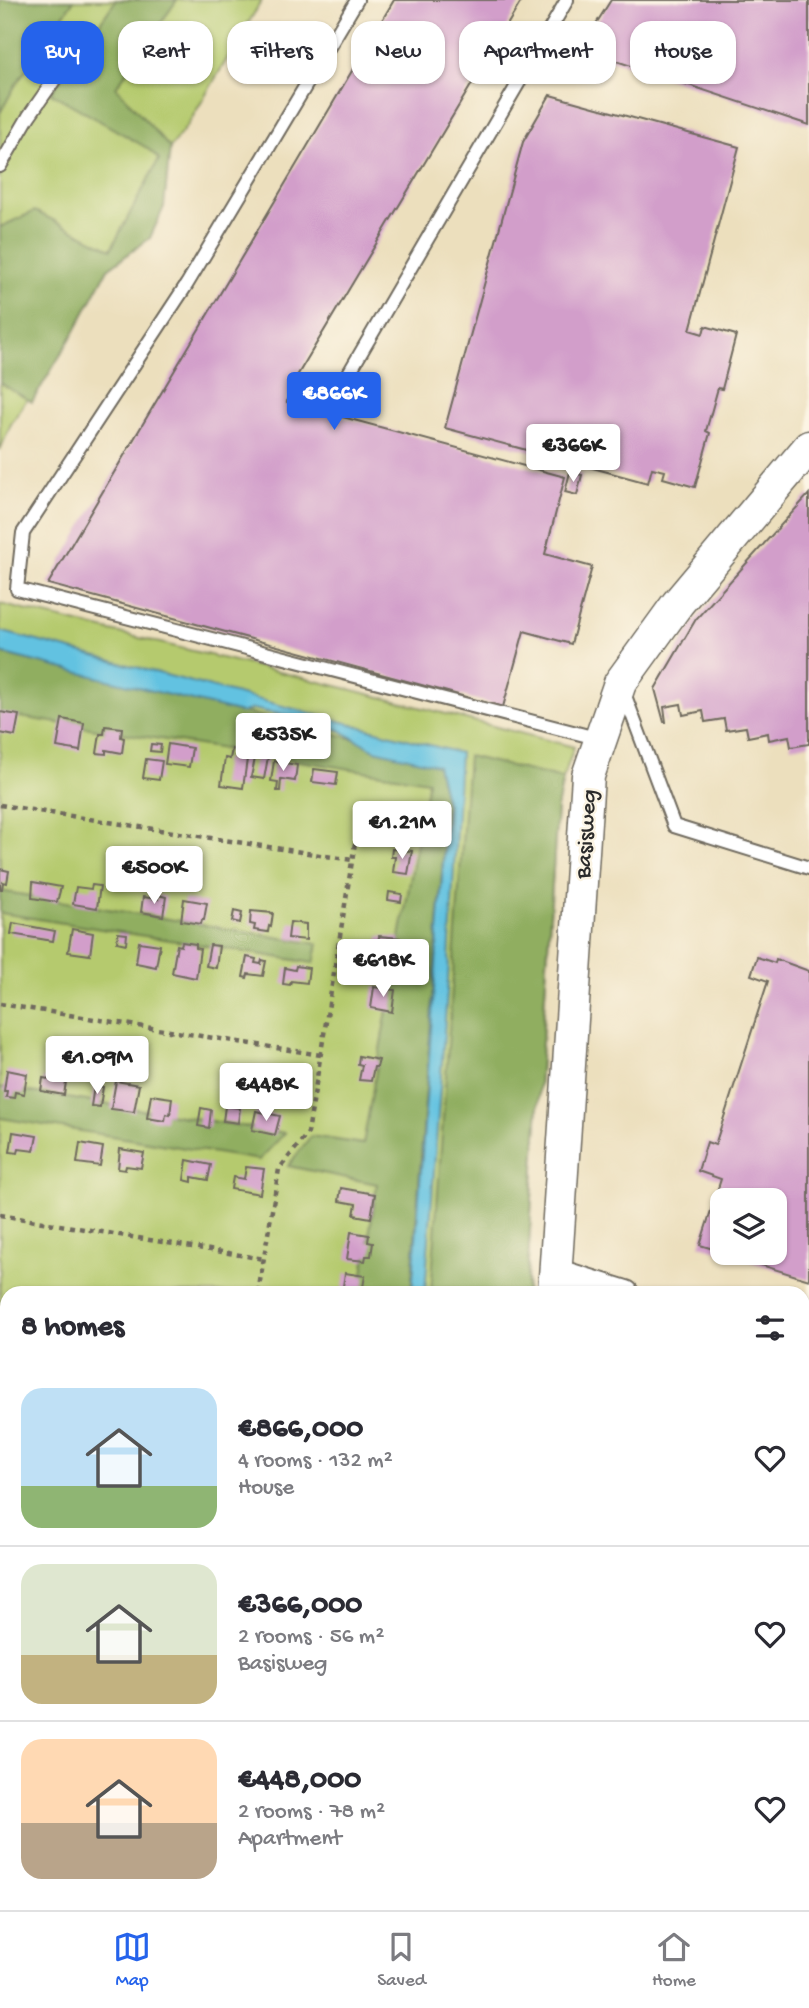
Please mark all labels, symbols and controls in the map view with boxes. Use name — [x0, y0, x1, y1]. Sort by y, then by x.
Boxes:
chip: Buy — [21, 21, 104, 84]
chip: Rent — [118, 21, 213, 84]
chip: Filters — [227, 21, 337, 84]
chip: New — [351, 21, 445, 84]
chip: Apartment — [459, 21, 616, 84]
chip: House — [630, 21, 736, 84]
pin: €866K — [285, 372, 383, 432]
text: €866K — [303, 381, 365, 408]
pin: €366K — [524, 424, 622, 484]
text: €366K — [542, 433, 604, 460]
pin: €535K — [234, 714, 332, 773]
text: €535K — [252, 722, 314, 749]
street label: Basisweg — [571, 789, 604, 881]
pin: €1.21M — [345, 802, 459, 861]
text: €1.21M — [369, 810, 435, 837]
pin: €500K — [105, 846, 203, 906]
text: €500K — [122, 855, 186, 882]
pin: €618K — [334, 940, 432, 999]
text: €618K — [353, 948, 413, 975]
pin: €1.09M — [40, 1036, 154, 1096]
text: €1.09M — [62, 1045, 132, 1072]
pin: €448K — [217, 1064, 315, 1123]
text: €448K — [236, 1072, 296, 1099]
map controls — [710, 1188, 787, 1265]
button: layers — [710, 1188, 787, 1265]
icon: filters — [751, 1309, 789, 1347]
text: 8 homes — [21, 1311, 124, 1346]
text: €866,000 — [238, 1413, 363, 1448]
icon: home — [77, 1416, 161, 1500]
icon: heart — [751, 1439, 789, 1477]
text: 4 rooms · 132 m² — [238, 1448, 393, 1475]
text: House — [238, 1475, 294, 1502]
text: €366,000 — [238, 1589, 362, 1624]
icon: home — [77, 1592, 161, 1676]
icon: heart — [751, 1615, 789, 1653]
text: 2 rooms · 56 m² — [238, 1624, 384, 1651]
text: Basisweg — [238, 1651, 327, 1678]
text: €448,000 — [238, 1764, 361, 1799]
icon: home — [77, 1767, 161, 1851]
icon: heart — [751, 1790, 789, 1828]
text: 2 rooms · 78 m² — [238, 1799, 385, 1826]
text: Apartment — [238, 1826, 342, 1853]
tab: Map — [113, 1928, 151, 1993]
tab: Saved — [377, 1928, 426, 1993]
tab: Home — [652, 1928, 696, 1993]

